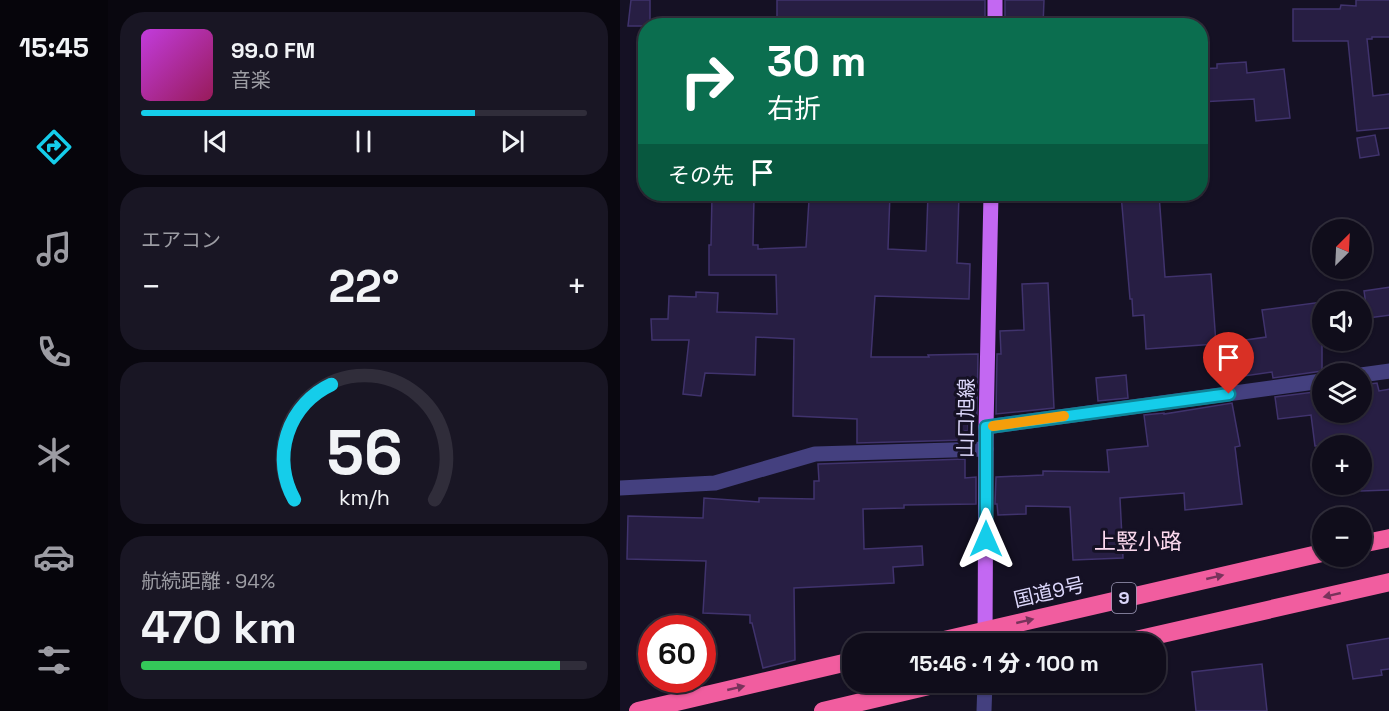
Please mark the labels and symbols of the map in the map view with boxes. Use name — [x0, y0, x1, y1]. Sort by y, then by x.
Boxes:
north arrow — [1312, 219, 1372, 279]
pin — [1203, 332, 1254, 394]
street label: 山口旭線 — [952, 378, 980, 458]
position arrow — [954, 507, 1018, 571]
district label: 上竪小路 — [1094, 527, 1182, 555]
street label: 国道9号 — [1011, 571, 1087, 613]
one-way arrow — [1206, 572, 1224, 582]
road number: 9 — [1112, 583, 1136, 613]
one-way arrow — [1323, 591, 1342, 601]
speed limit sign: 60 — [638, 615, 716, 693]
one-way arrow — [1015, 615, 1034, 625]
one-way arrow — [727, 683, 746, 692]

